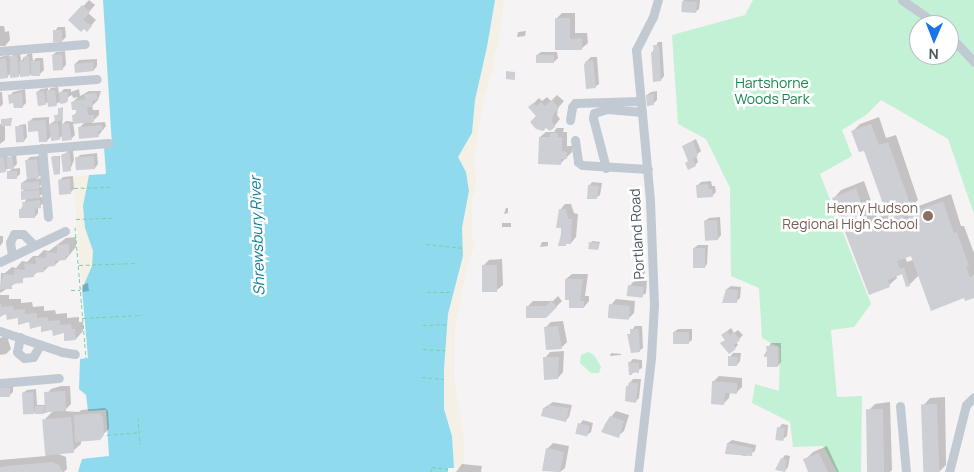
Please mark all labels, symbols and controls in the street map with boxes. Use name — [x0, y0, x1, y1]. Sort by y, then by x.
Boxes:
north arrow — [909, 15, 959, 65]
text: N — [929, 45, 939, 64]
park label: Hartshorne Woods Park — [734, 75, 810, 108]
water label: Shrewsbury River — [246, 176, 268, 296]
street label: Portland Road — [626, 188, 648, 280]
place label: Henry Hudson Regional High School — [782, 200, 918, 232]
marker: Henry Hudson Regional High School — [922, 210, 934, 222]

